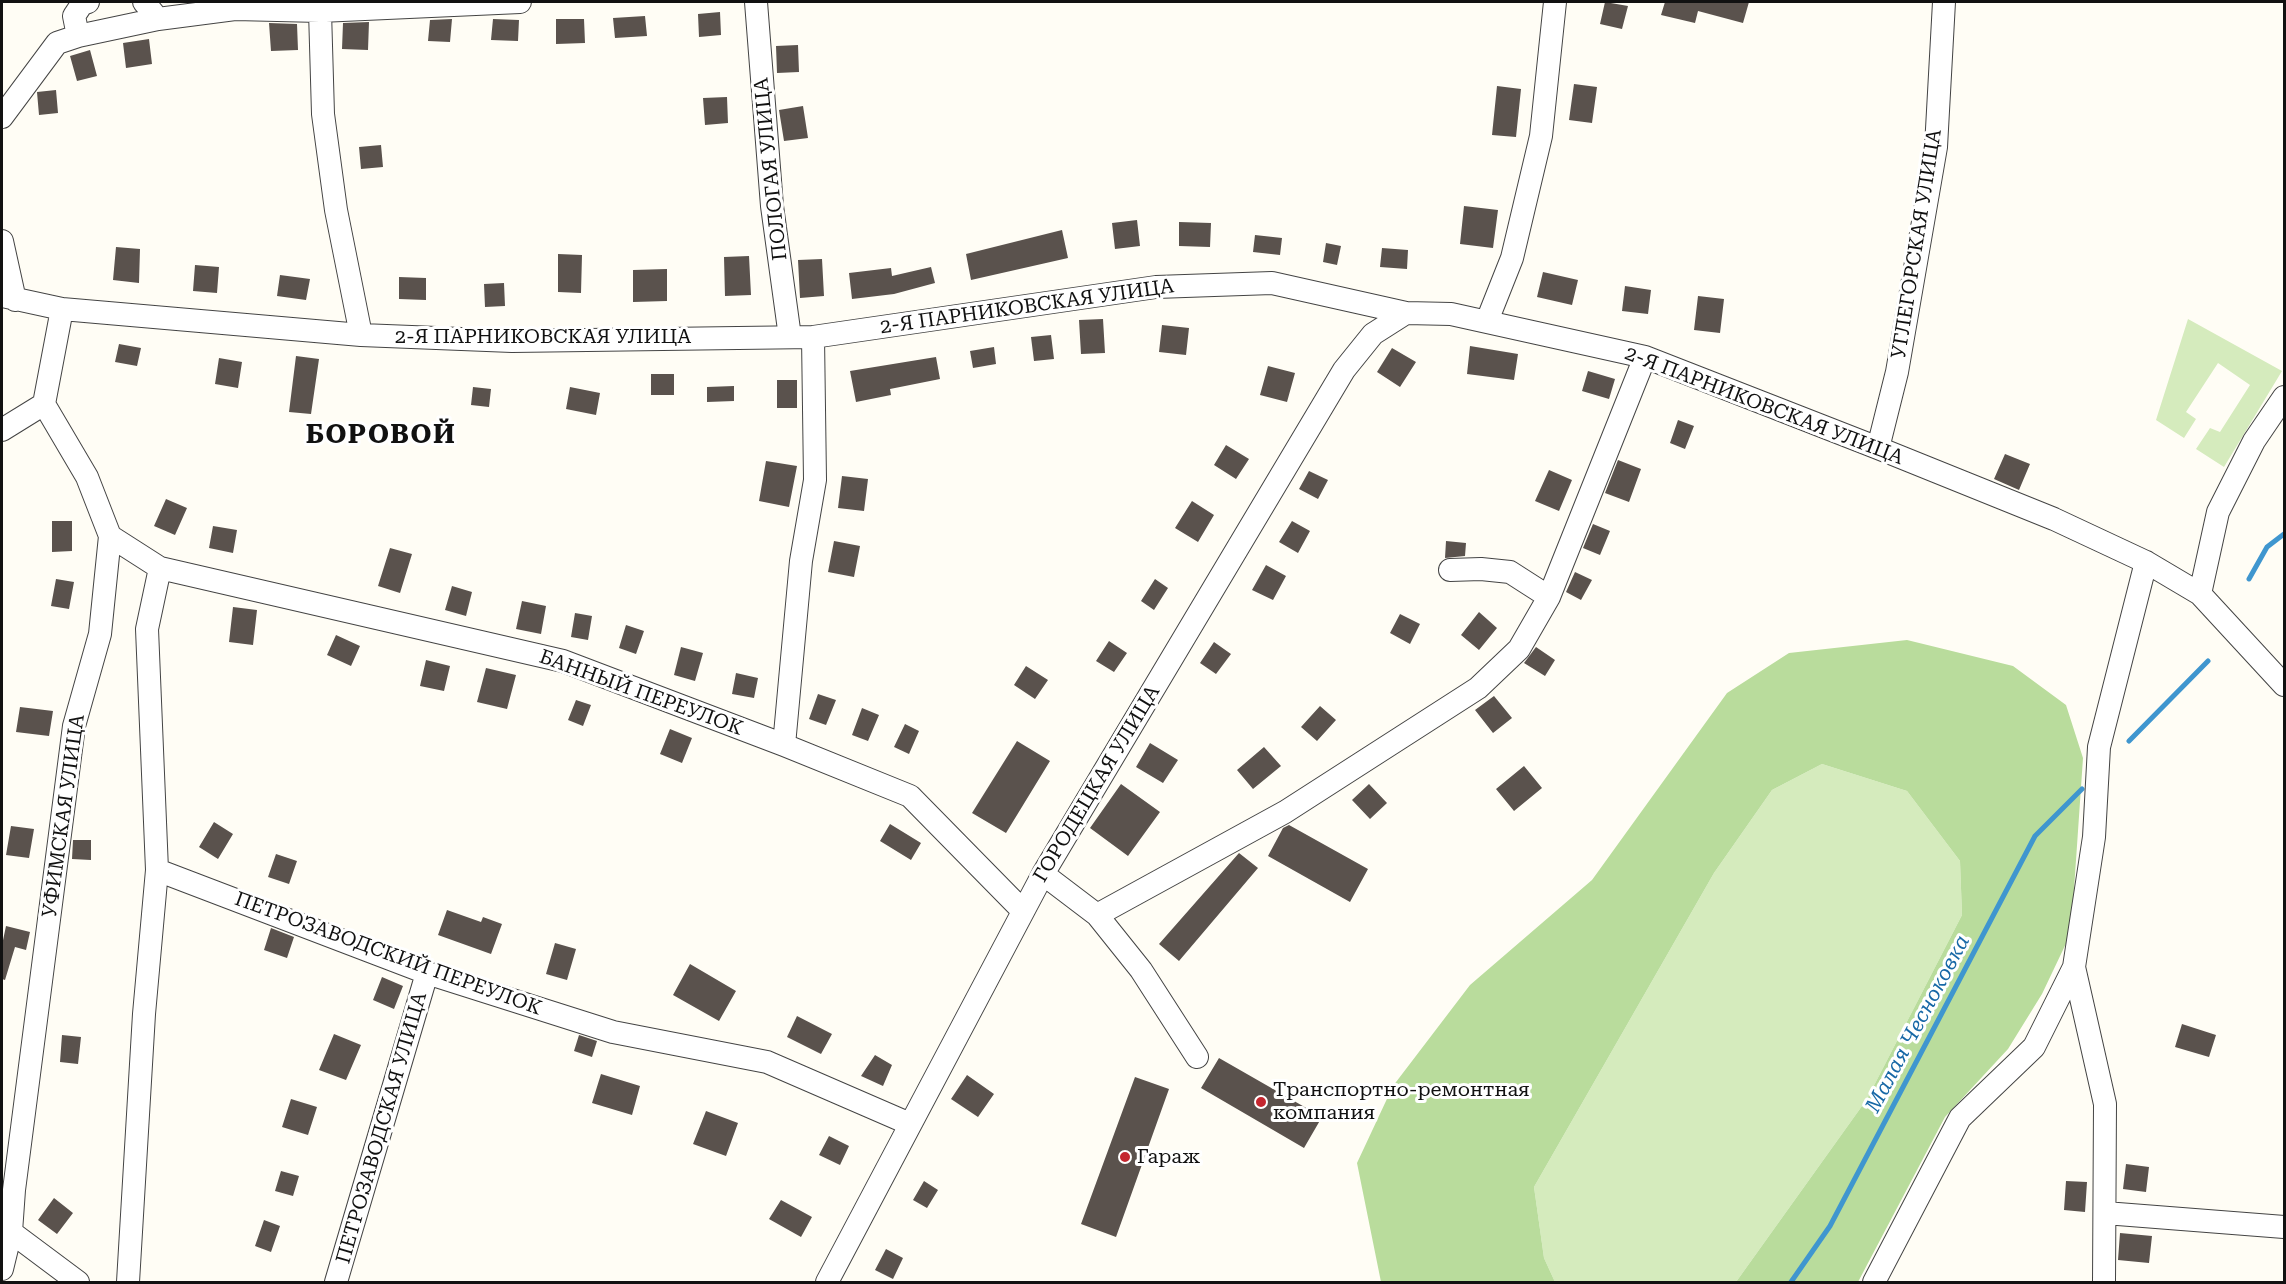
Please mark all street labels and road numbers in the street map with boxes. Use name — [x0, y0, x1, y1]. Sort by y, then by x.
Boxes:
street label: ПОЛОГАЯ УЛИЦА — [749, 76, 793, 262]
street label: УГЛЕГОРСКАЯ УЛИЦА — [1887, 128, 1947, 360]
street label: 2-Я ПАРНИКОВСКАЯ УЛИЦА — [878, 274, 1176, 340]
street label: 2-Я ПАРНИКОВСКАЯ УЛИЦА — [395, 325, 691, 349]
street label: 2-Я ПАРНИКОВСКАЯ УЛИЦА — [1621, 342, 1907, 470]
street label: БАННЫЙ ПЕРЕУЛОК — [536, 645, 746, 741]
street label: ГОРОДЕЦКАЯ УЛИЦА — [1029, 681, 1165, 887]
street label: УФИМСКАЯ УЛИЦА — [38, 713, 90, 919]
street label: ПЕТРОЗАВОДСКИЙ ПЕРЕУЛОК — [231, 887, 545, 1021]
street label: ПЕТРОЗАВОДСКАЯ УЛИЦА — [332, 989, 432, 1267]

